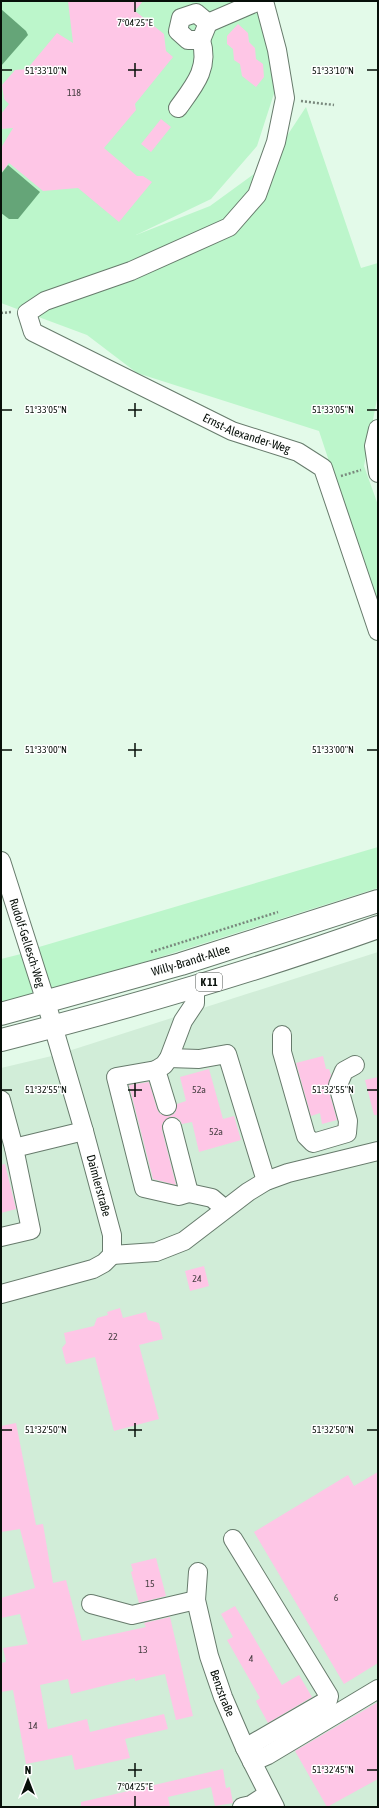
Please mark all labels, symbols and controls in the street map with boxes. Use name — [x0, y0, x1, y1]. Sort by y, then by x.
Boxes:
text: 7°04'25"E — [117, 17, 153, 28]
text: 51°33'10"N — [25, 65, 67, 76]
text: 51°33'10"N — [312, 65, 354, 76]
house number: 118 — [67, 87, 81, 98]
text: 51°33'05"N — [25, 404, 67, 415]
text: 51°33'05"N — [312, 404, 354, 415]
street label: Ernst-Alexander-Weg — [201, 411, 293, 456]
text: 51°33'00"N — [25, 744, 67, 755]
text: 51°33'00"N — [312, 744, 354, 755]
street label: Rudolf-Gellesch-Weg — [6, 897, 48, 990]
street label: Willy-Brandt-Allee — [150, 942, 232, 979]
road number: K 11 — [196, 973, 222, 991]
text: 51°32'55"N — [25, 1084, 67, 1095]
house number: 52a — [192, 1084, 206, 1095]
text: 51°32'55"N — [312, 1084, 354, 1095]
house number: 52a — [209, 1126, 223, 1137]
street label: Daimlerstraße — [84, 1153, 114, 1218]
house number: 24 — [192, 1273, 202, 1284]
house number: 22 — [108, 1331, 118, 1342]
text: 51°32'50"N — [25, 1424, 67, 1435]
text: 51°32'50"N — [312, 1424, 354, 1435]
house number: 15 — [145, 1578, 155, 1589]
house number: 6 — [334, 1592, 339, 1603]
house number: 13 — [138, 1644, 148, 1655]
house number: 4 — [249, 1653, 254, 1664]
street label: Benzstraße — [207, 1668, 238, 1719]
house number: 14 — [28, 1720, 38, 1731]
north arrow — [8, 1760, 48, 1800]
text: N — [25, 1764, 31, 1776]
text: 51°32'45"N — [312, 1764, 354, 1775]
text: 7°04'25"E — [117, 1781, 153, 1792]

